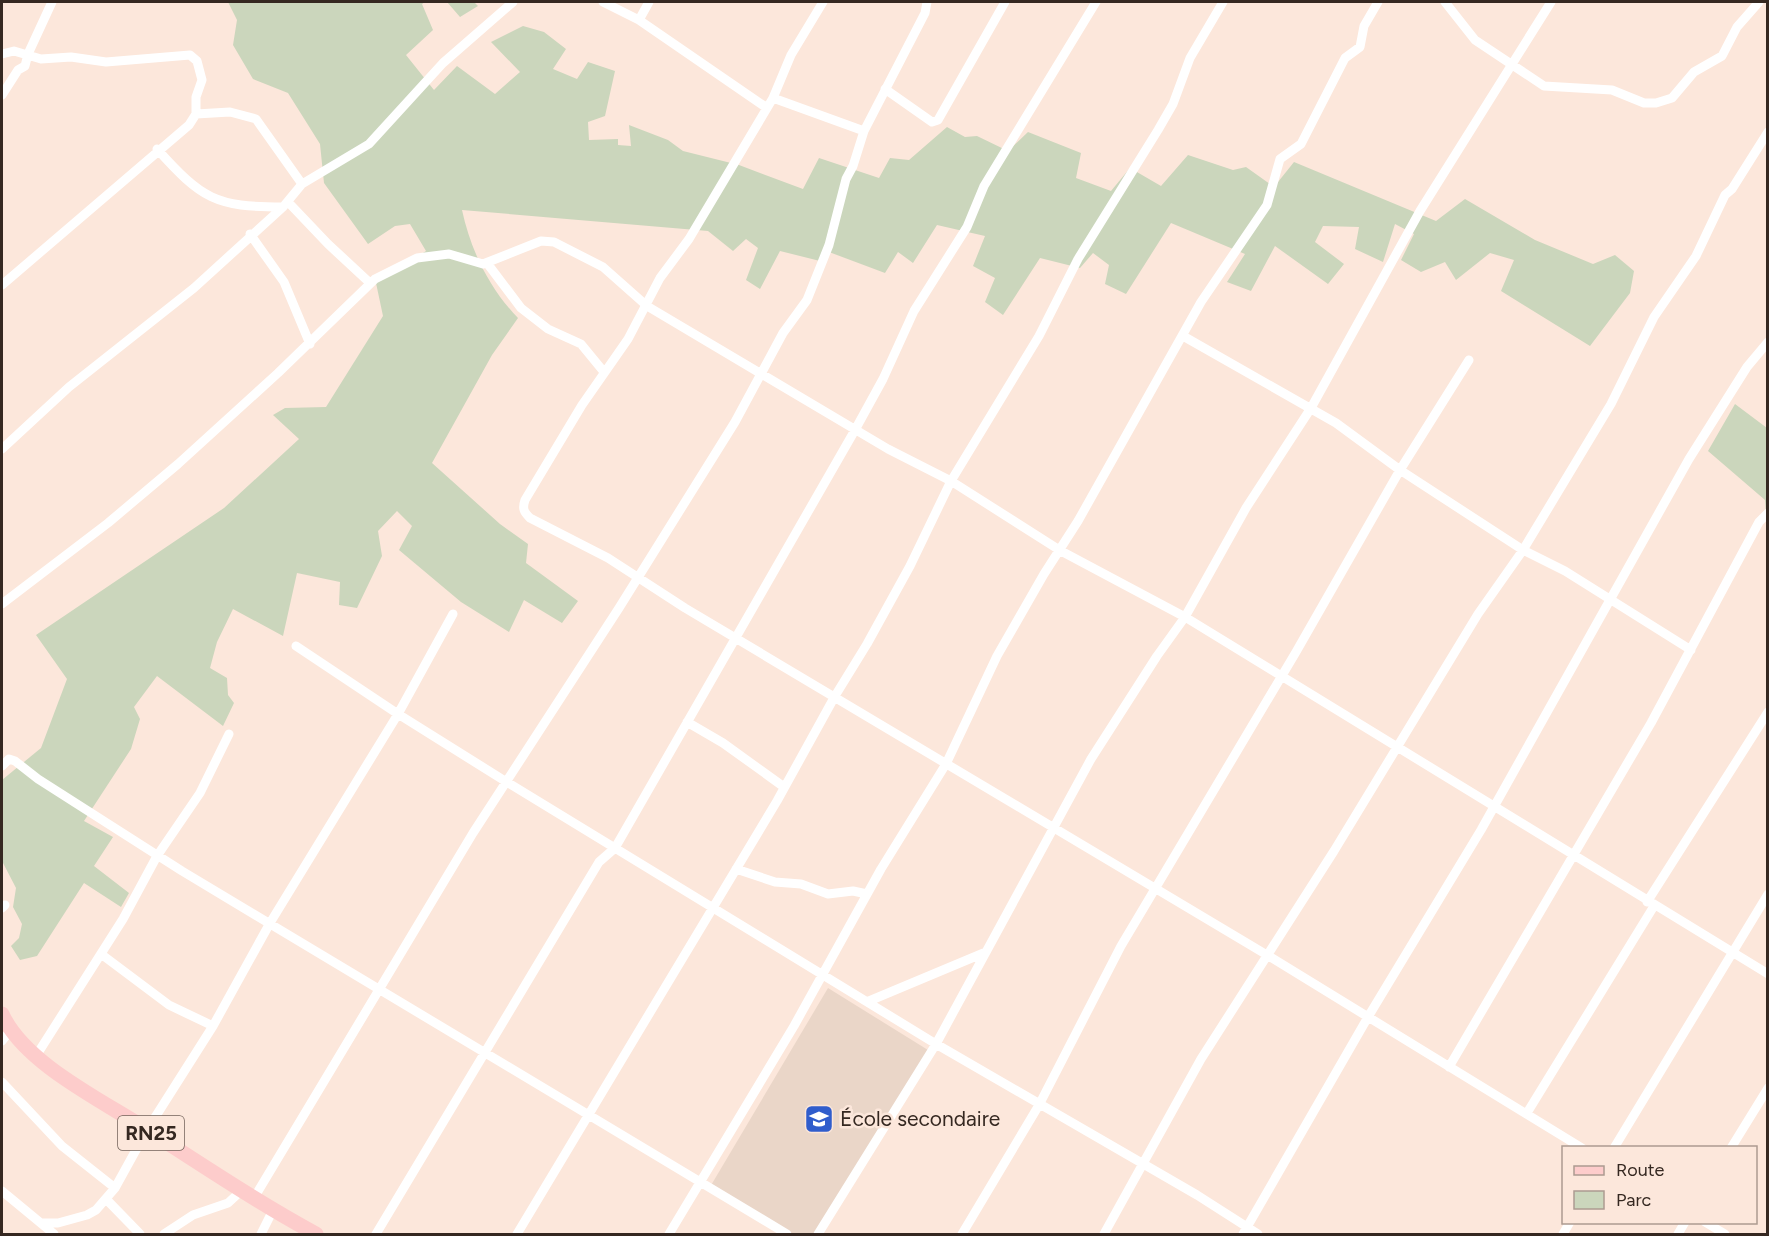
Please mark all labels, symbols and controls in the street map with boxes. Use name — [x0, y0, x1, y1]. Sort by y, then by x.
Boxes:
school or university icon: École secondaire — [803, 1103, 835, 1135]
place label: École secondaire — [840, 1106, 1000, 1131]
road number: RN25 — [118, 1116, 184, 1150]
legend — [1562, 1146, 1757, 1224]
text: Route — [1616, 1159, 1665, 1181]
text: Parc — [1616, 1189, 1652, 1211]

